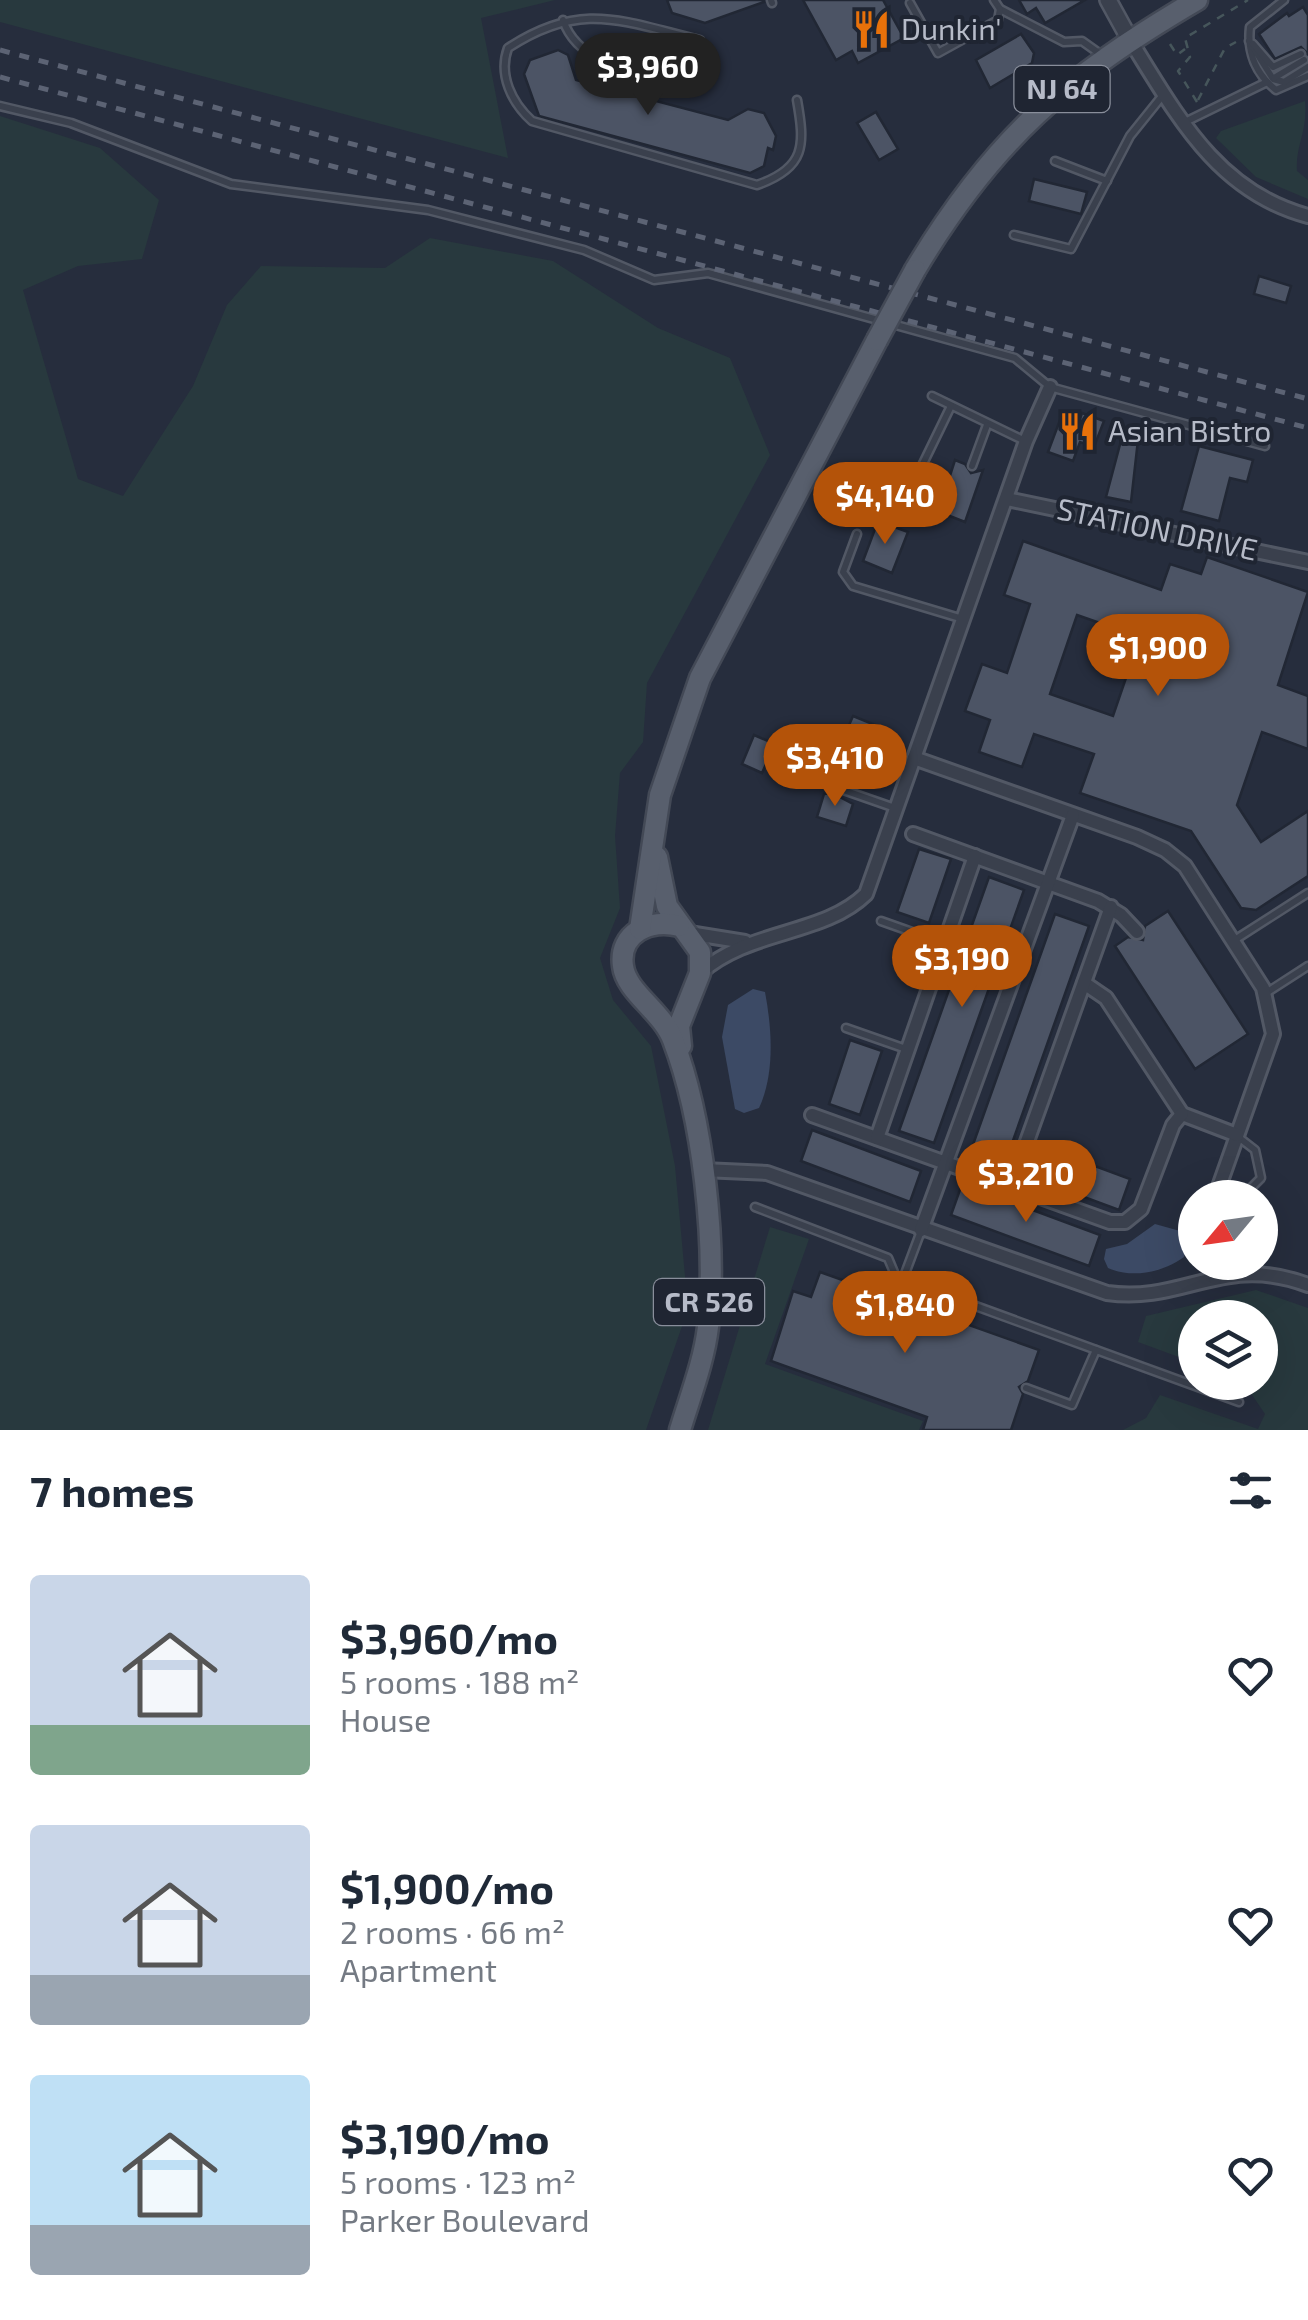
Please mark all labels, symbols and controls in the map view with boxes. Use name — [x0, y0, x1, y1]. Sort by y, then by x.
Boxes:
restaurant icon: Dunkin' — [850, 9, 892, 51]
place label: Dunkin' — [901, 10, 1002, 46]
pin: $3,960 — [567, 33, 729, 118]
text: $3,960 — [597, 46, 699, 84]
road number: NJ 64 — [1014, 66, 1110, 112]
restaurant icon: Asian Bistro — [1057, 411, 1099, 453]
place label: Asian Bistro — [1108, 412, 1271, 448]
pin: $4,140 — [804, 462, 966, 547]
text: $4,140 — [835, 475, 935, 513]
street label: STATION DRIVE — [1054, 489, 1261, 567]
pin: $1,900 — [1077, 614, 1239, 699]
text: $1,900 — [1108, 627, 1208, 665]
pin: $3,410 — [754, 724, 916, 809]
text: $3,410 — [786, 737, 884, 775]
pin: $3,190 — [881, 925, 1043, 1010]
text: $3,190 — [914, 938, 1010, 976]
pin: $3,210 — [945, 1140, 1107, 1225]
text: $3,210 — [977, 1153, 1075, 1191]
north arrow — [1178, 1180, 1278, 1280]
map controls — [1178, 1180, 1278, 1400]
pin: $1,840 — [824, 1271, 986, 1356]
road number: CR 526 — [654, 1279, 764, 1325]
text: $1,840 — [855, 1284, 955, 1322]
button: layers — [1178, 1300, 1278, 1400]
icon: filters — [1223, 1463, 1278, 1518]
text: 7 homes — [30, 1465, 194, 1515]
text: $3,960/mo — [340, 1612, 558, 1662]
icon: home — [110, 1615, 230, 1735]
icon: heart — [1223, 1648, 1278, 1703]
text: 5 rooms · 188 m² — [340, 1662, 579, 1700]
text: House — [340, 1700, 431, 1738]
text: $1,900/mo — [340, 1862, 554, 1912]
icon: home — [110, 1865, 230, 1985]
icon: heart — [1223, 1898, 1278, 1953]
text: 2 rooms · 66 m² — [340, 1912, 565, 1950]
text: Apartment — [340, 1950, 497, 1988]
text: $3,190/mo — [340, 2112, 550, 2162]
icon: home — [110, 2115, 230, 2235]
icon: heart — [1223, 2148, 1278, 2203]
text: 5 rooms · 123 m² — [340, 2162, 576, 2200]
text: Parker Boulevard — [340, 2200, 590, 2238]

